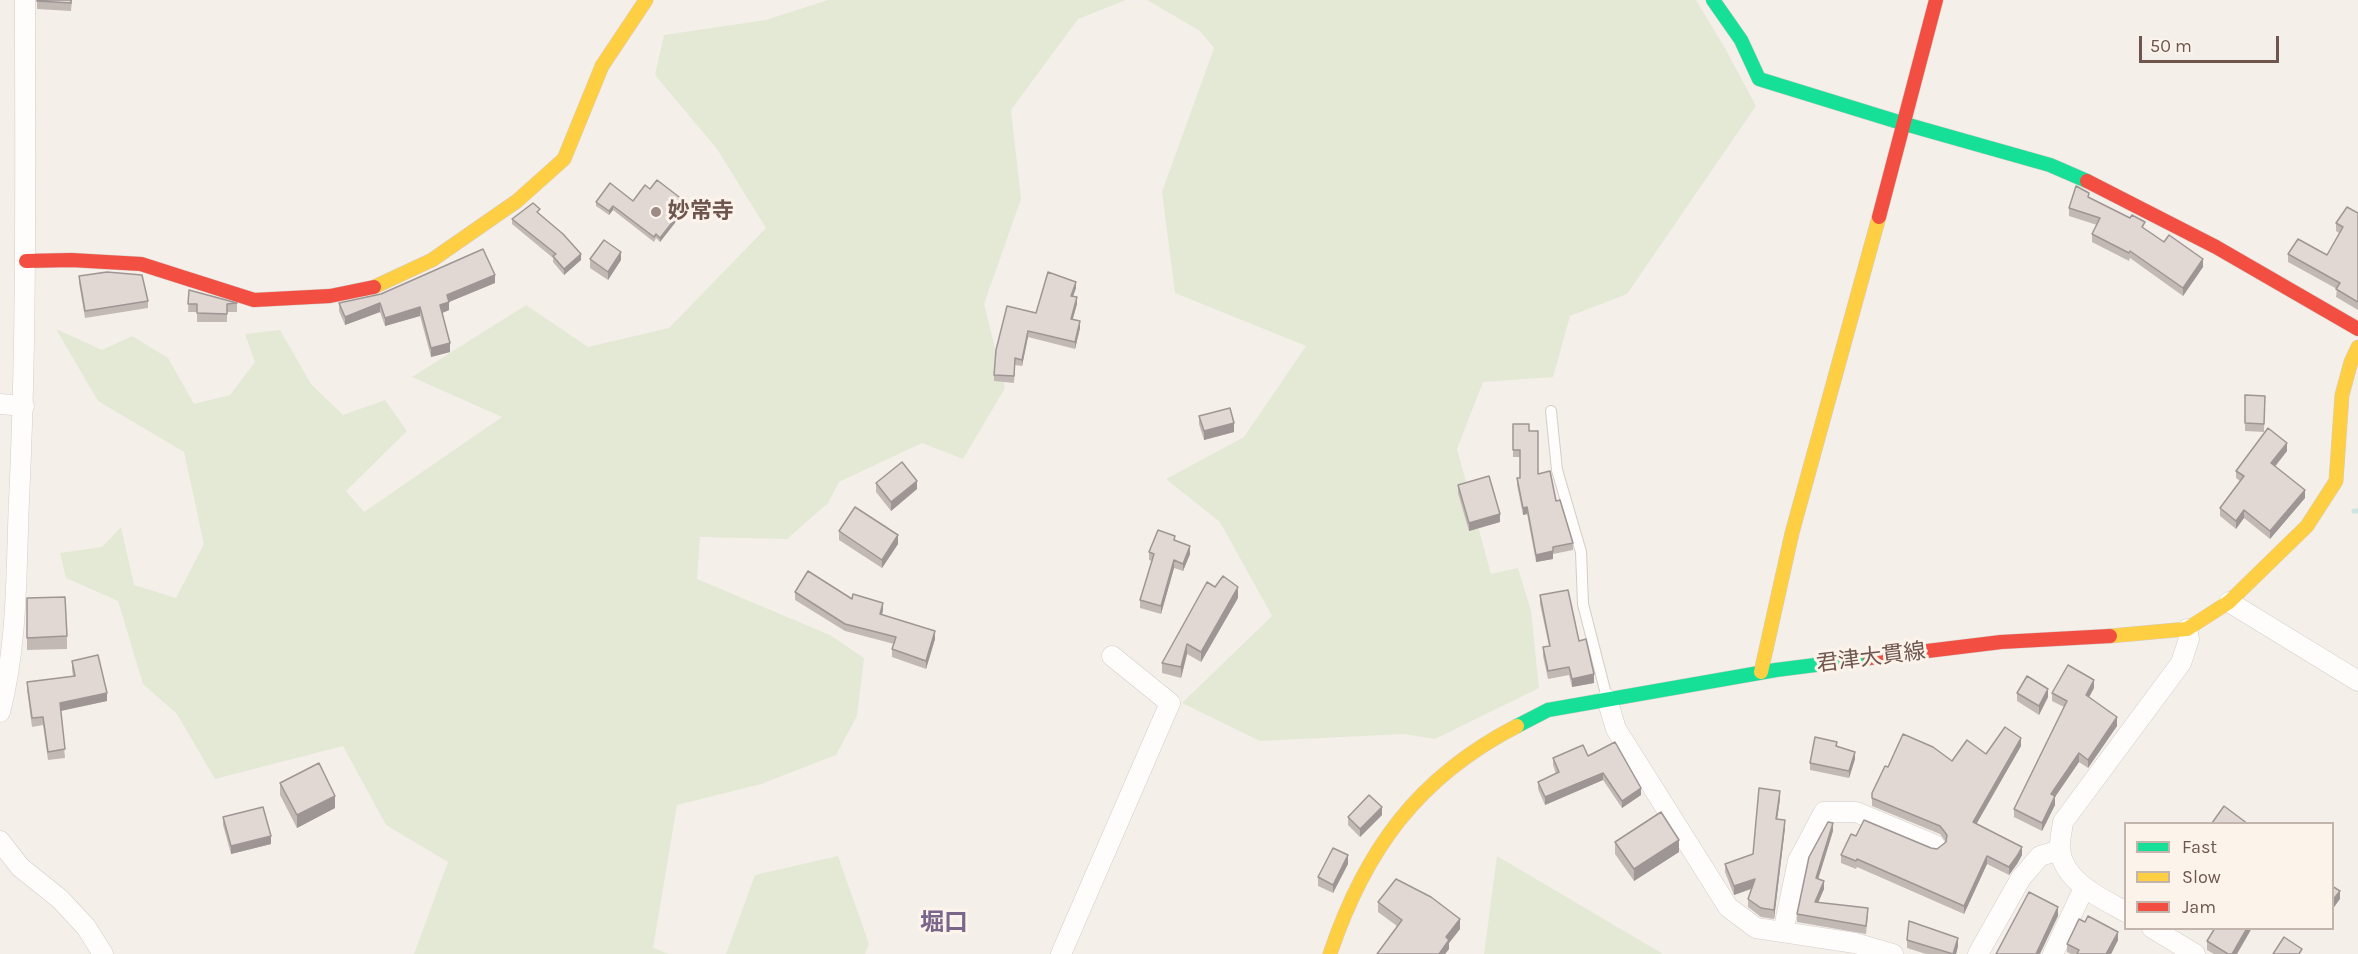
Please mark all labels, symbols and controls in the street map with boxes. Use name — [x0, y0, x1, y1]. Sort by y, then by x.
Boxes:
scale bar — [2142, 24, 2282, 62]
text: 50 m — [2150, 35, 2192, 57]
place label: 妙常寺 — [668, 199, 734, 225]
marker: 妙常寺 — [649, 205, 663, 219]
street label: 君津大貫線 — [1815, 638, 1927, 678]
legend — [2124, 822, 2334, 930]
text: Fast — [2182, 836, 2217, 858]
text: Slow — [2182, 866, 2221, 888]
text: Jam — [2182, 896, 2216, 918]
district label: 堀口 — [920, 909, 968, 937]

